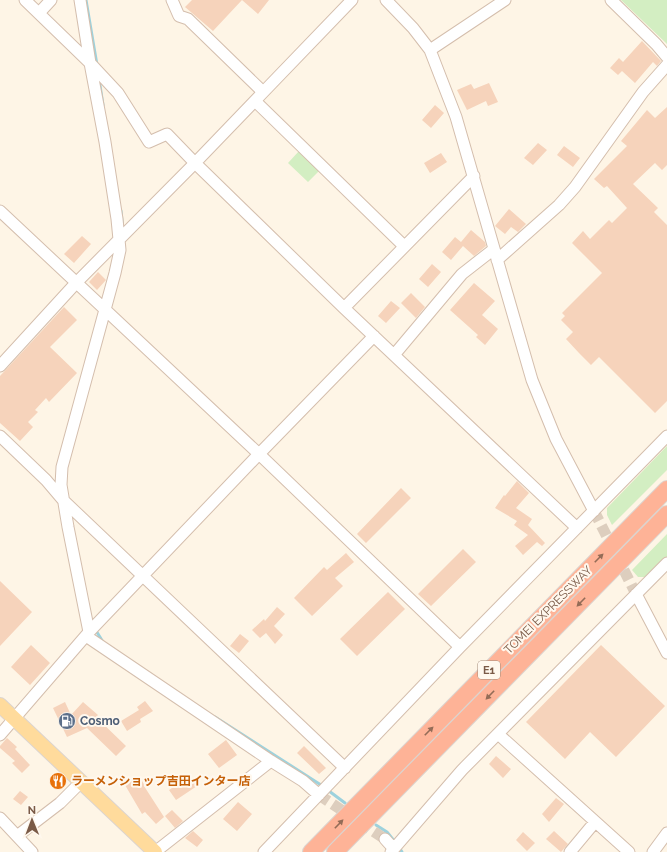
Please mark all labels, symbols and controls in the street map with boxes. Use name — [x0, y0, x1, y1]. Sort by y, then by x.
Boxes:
one-way arrow — [594, 553, 604, 563]
street label: TOMEI EXPRESSWAY — [501, 563, 595, 657]
one-way arrow — [576, 597, 586, 607]
road number: E1 — [478, 661, 500, 679]
one-way arrow — [485, 690, 495, 700]
fuel station icon: Cosmo — [57, 711, 77, 731]
place label: Cosmo — [80, 714, 120, 728]
one-way arrow — [424, 726, 434, 736]
restaurant icon: ラーメンショップ吉田インター店 — [48, 771, 68, 791]
place label: ラーメンショップ吉田インター店 — [71, 774, 251, 788]
north arrow — [12, 800, 52, 840]
text: N — [28, 804, 36, 817]
one-way arrow — [334, 819, 343, 829]

